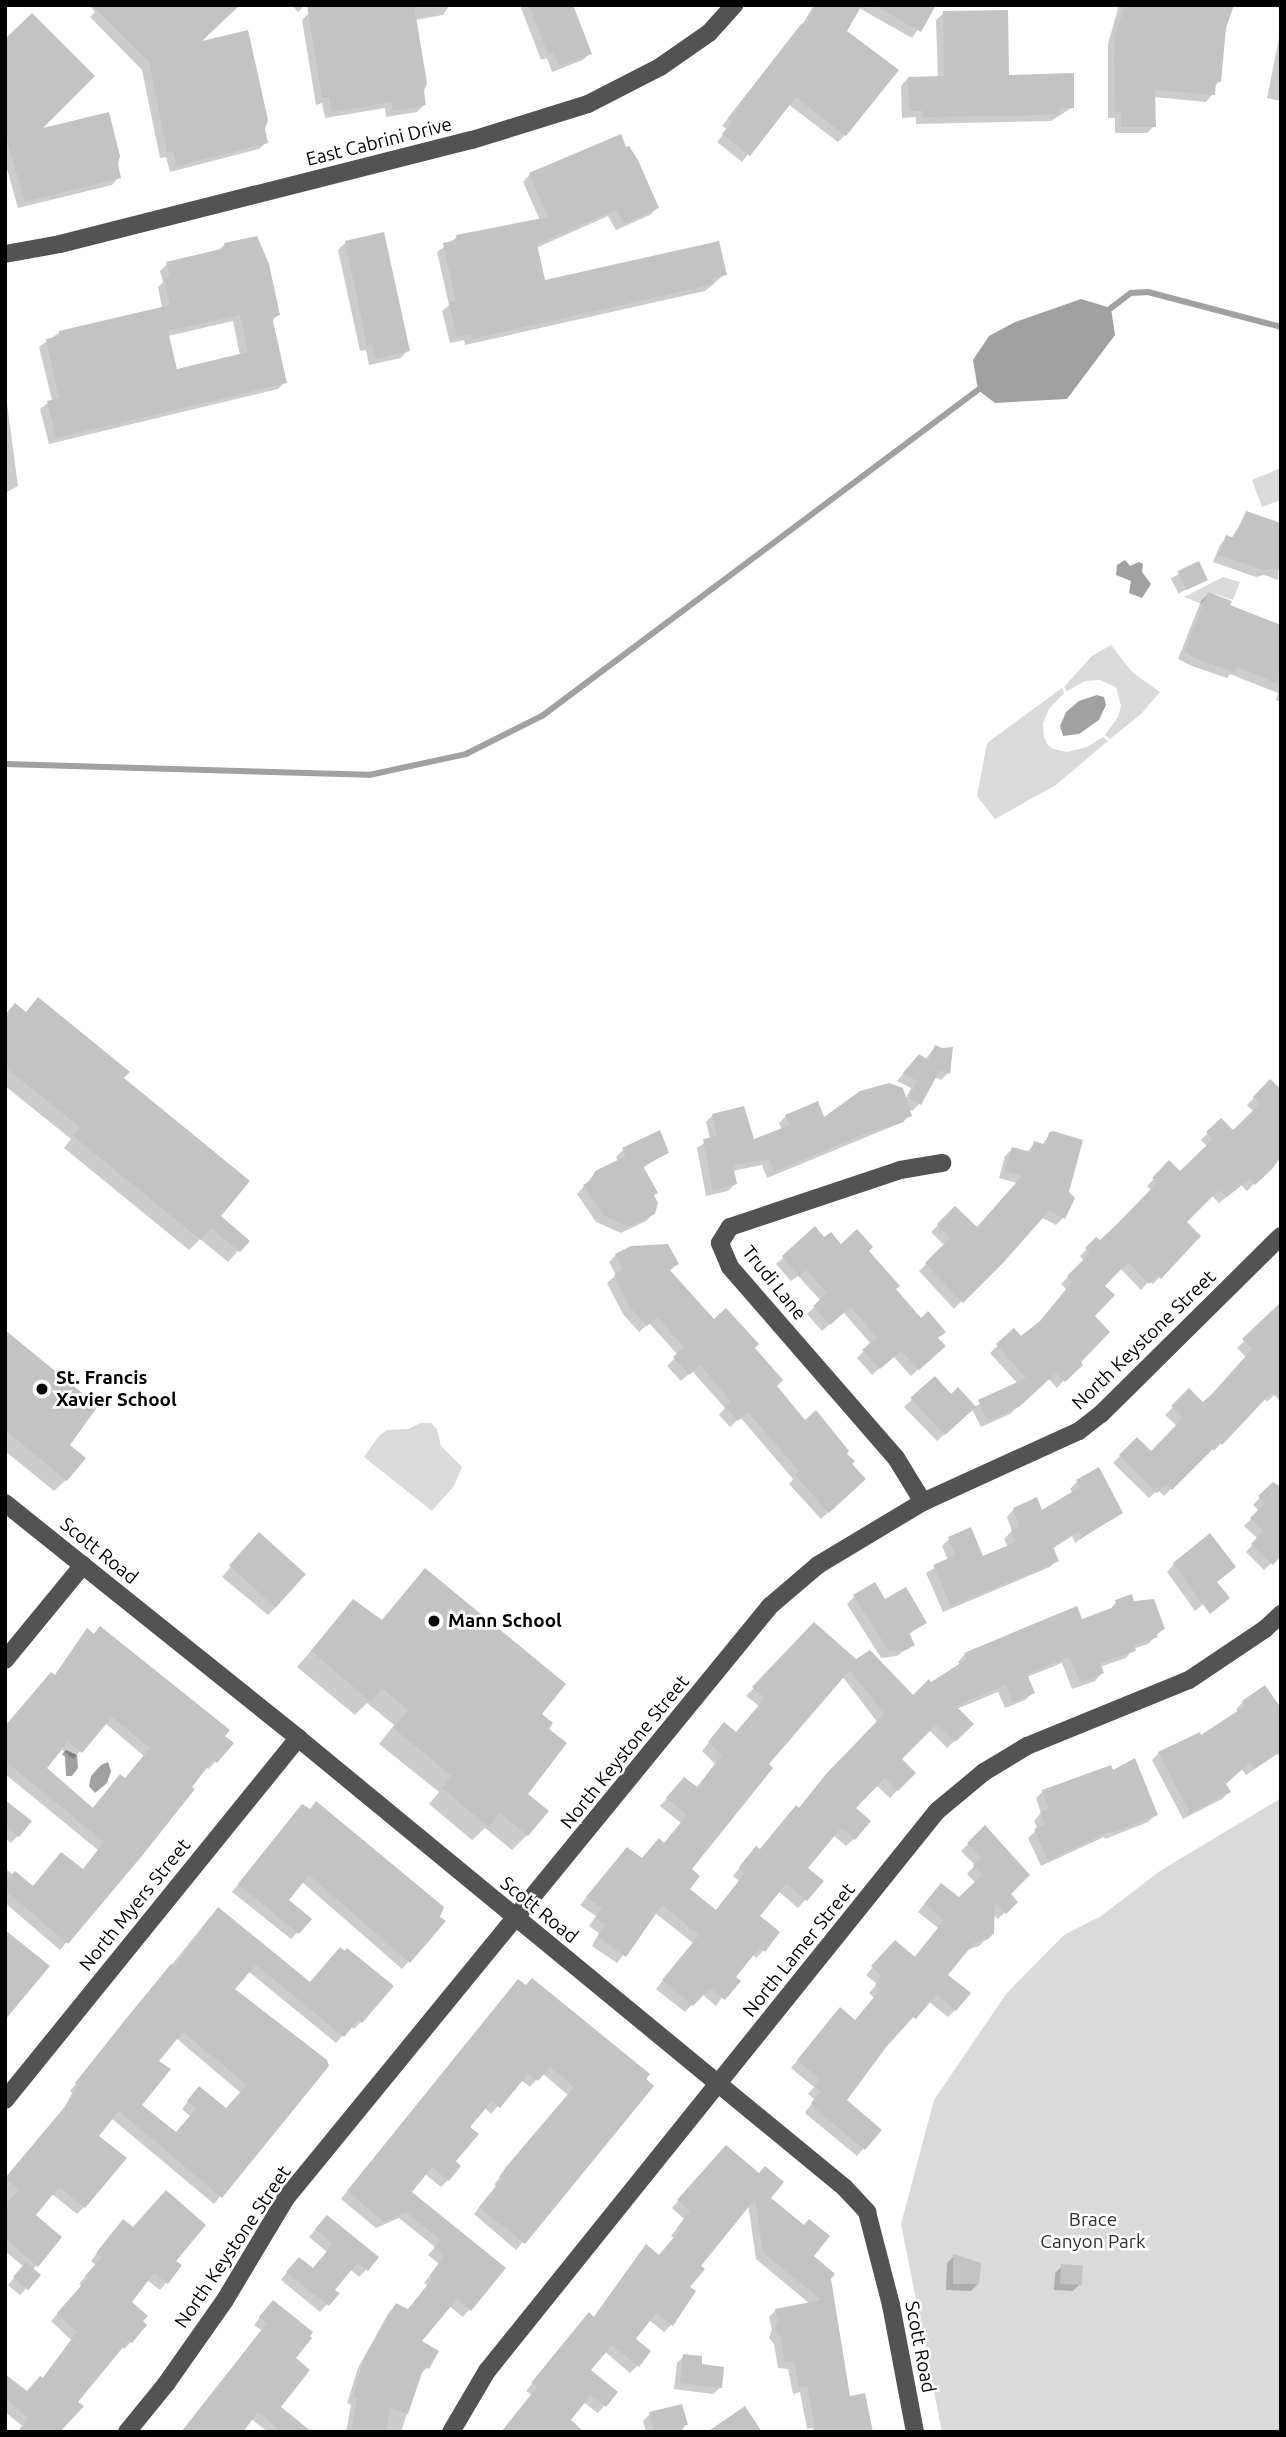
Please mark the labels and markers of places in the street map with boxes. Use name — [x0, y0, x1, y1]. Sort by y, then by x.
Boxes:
place label: St. Francis Xavier School — [56, 1367, 177, 1411]
marker: St. Francis Xavier School — [34, 1381, 50, 1397]
place label: Mann School — [448, 1610, 562, 1632]
marker: Mann School — [426, 1613, 442, 1629]

